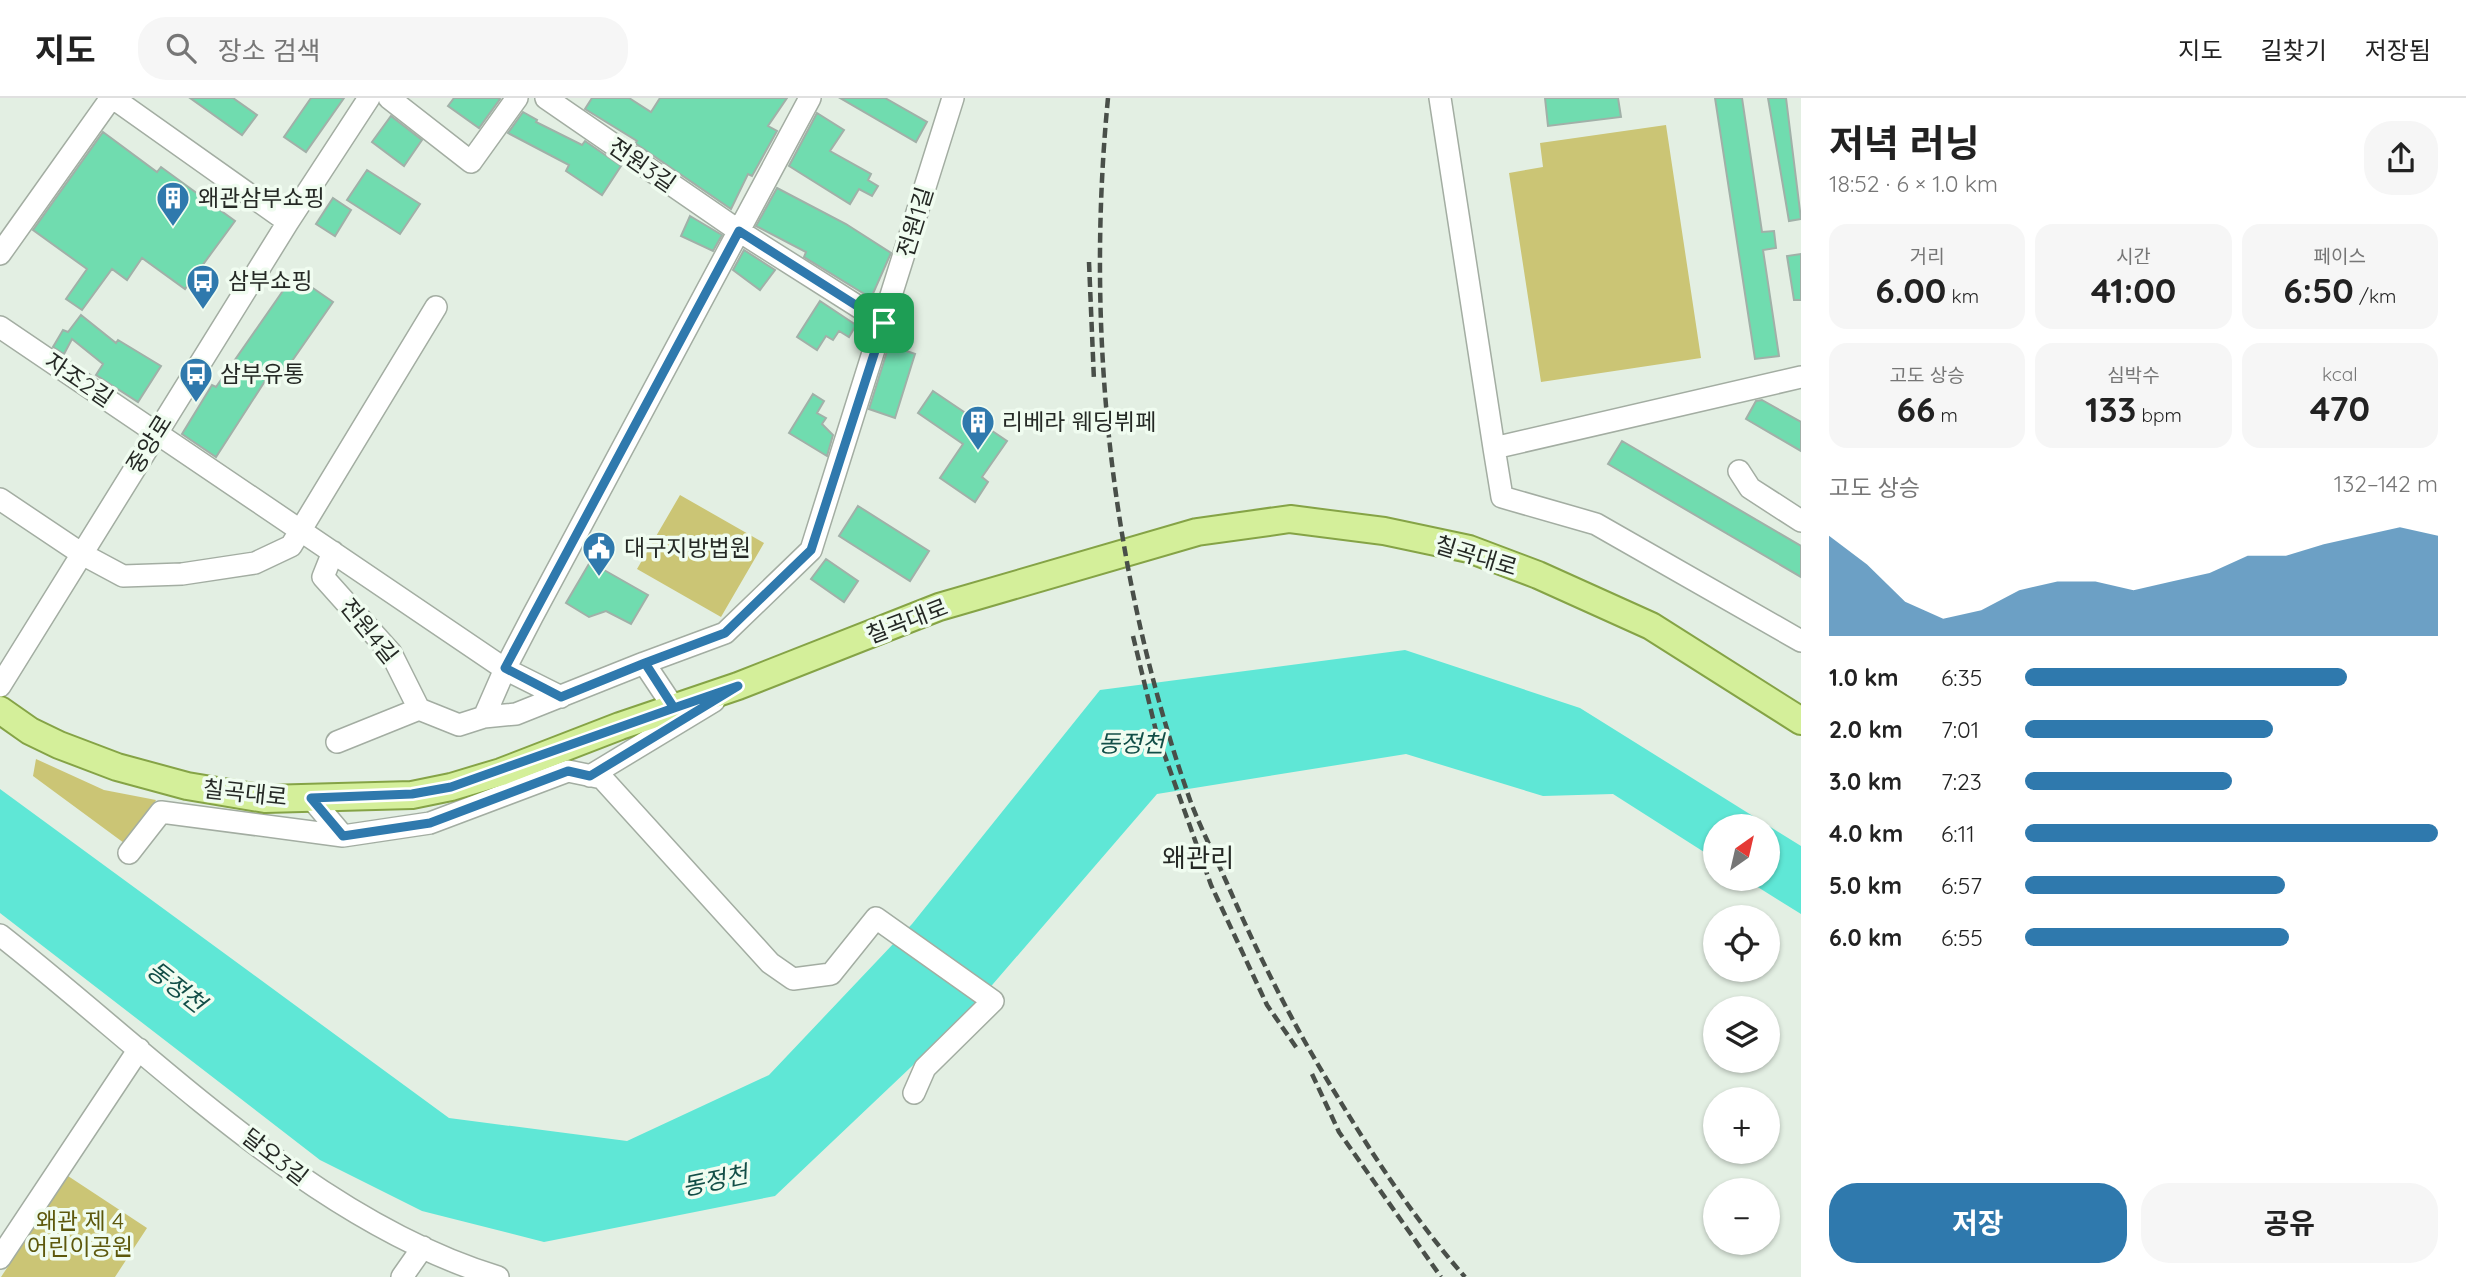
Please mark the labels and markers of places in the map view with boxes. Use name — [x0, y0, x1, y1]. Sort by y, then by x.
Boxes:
building icon: 왜관삼부쇼핑 — [154, 179, 192, 228]
place label: 왜관삼부쇼핑 — [198, 183, 325, 212]
bus stop icon: 삼부쇼핑 — [184, 262, 222, 311]
place label: 삼부쇼핑 — [228, 266, 313, 295]
pin — [854, 293, 914, 353]
bus stop icon: 삼부유통 — [177, 355, 215, 404]
place label: 삼부유통 — [220, 359, 305, 388]
building icon: 리베라 웨딩뷔페 — [959, 403, 997, 452]
place label: 리베라 웨딩뷔페 — [1002, 407, 1156, 436]
public building icon: 대구지방법원 — [580, 529, 618, 578]
place label: 대구지방법원 — [624, 533, 751, 562]

